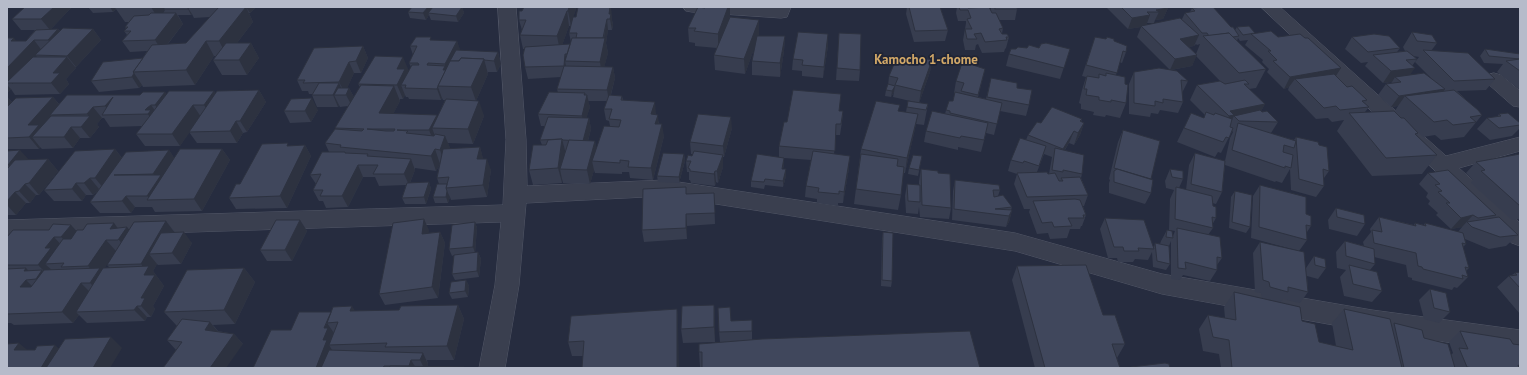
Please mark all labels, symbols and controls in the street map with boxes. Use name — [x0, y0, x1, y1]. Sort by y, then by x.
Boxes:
district label: Kamocho 1-chome — [874, 51, 978, 68]

